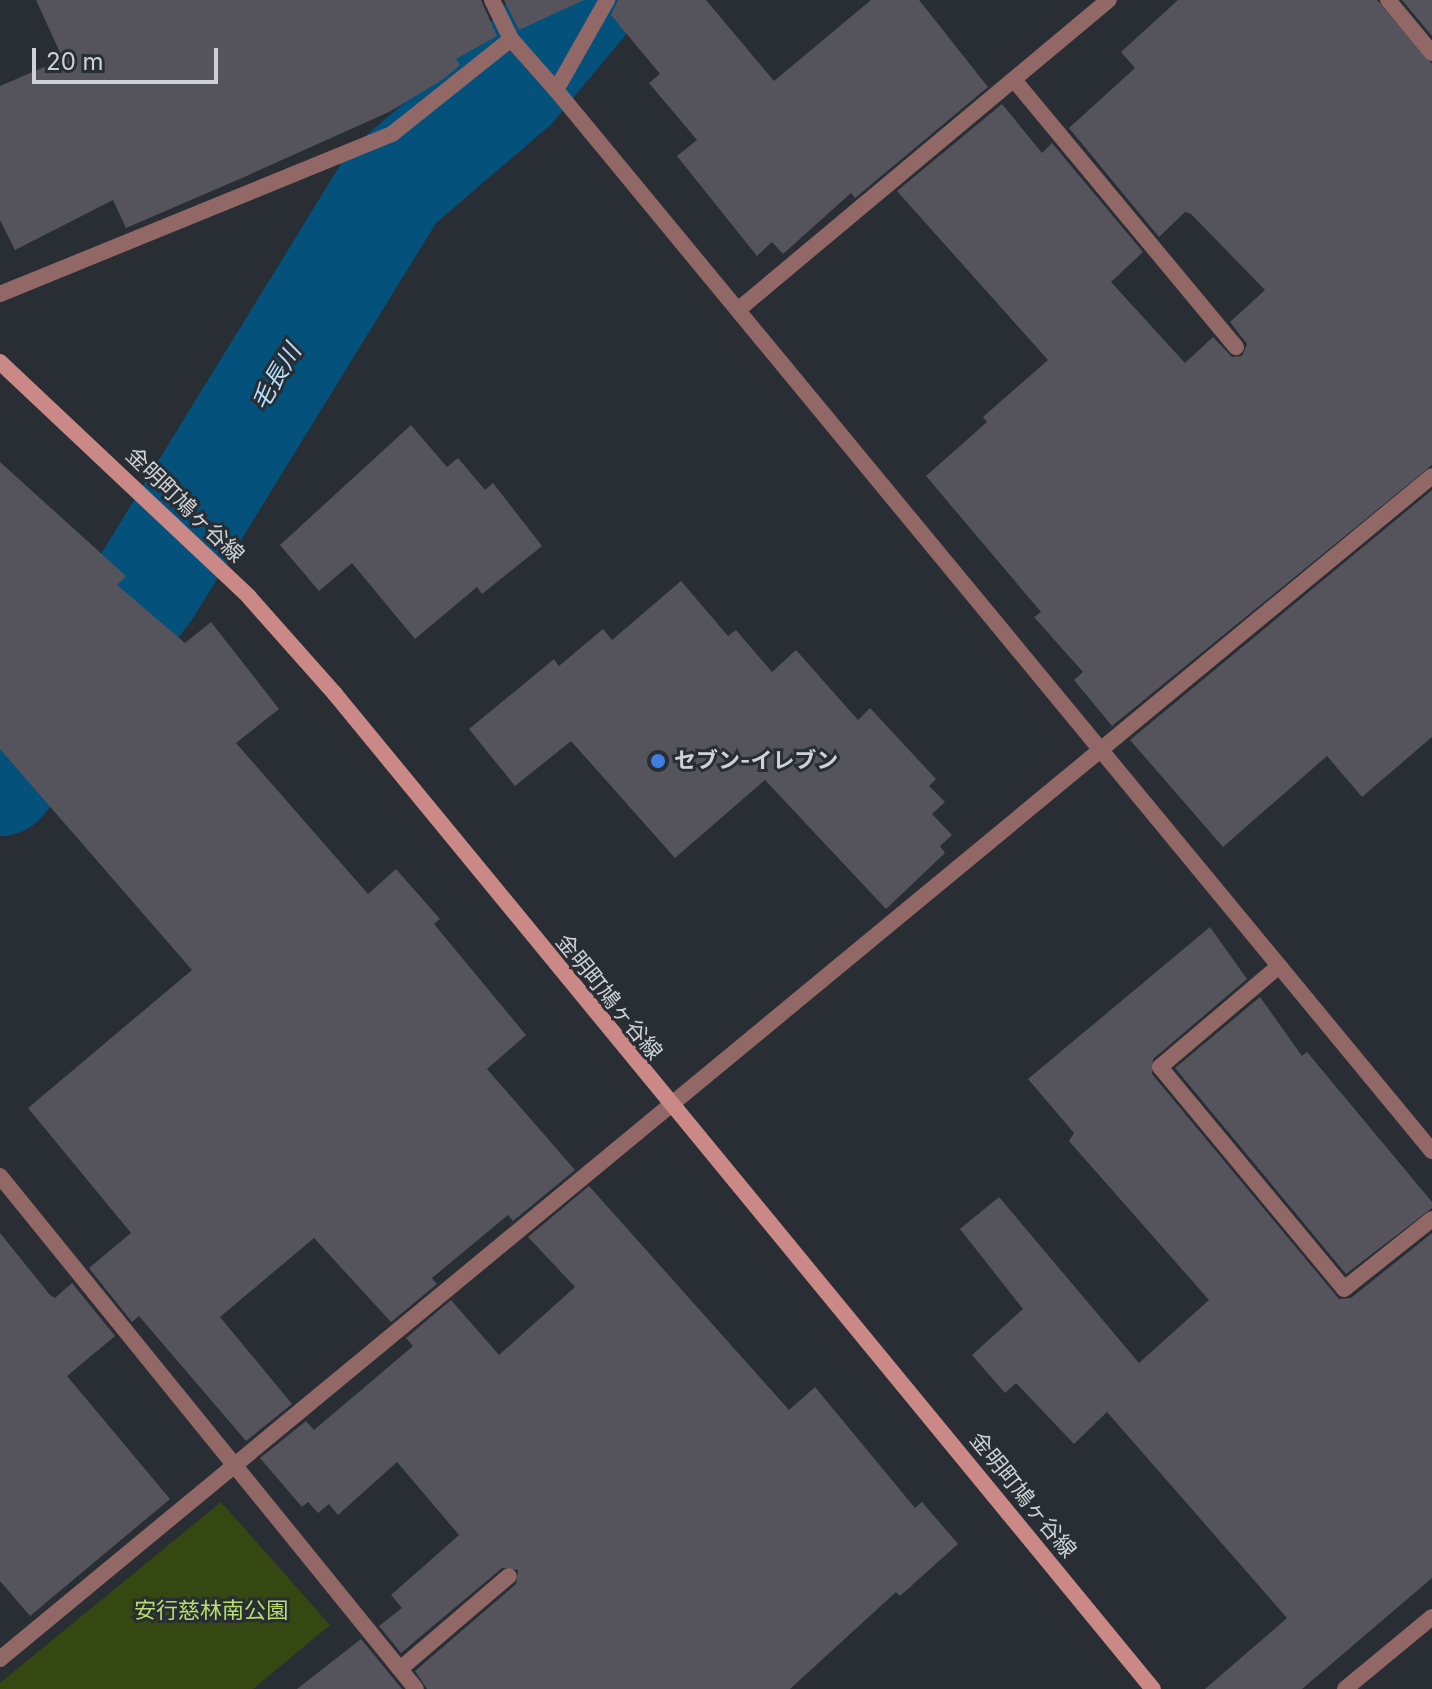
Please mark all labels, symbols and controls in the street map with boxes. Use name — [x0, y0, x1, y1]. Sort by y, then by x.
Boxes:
scale bar — [36, 32, 222, 82]
text: 20 m — [46, 47, 104, 76]
water label: 毛長川 — [245, 339, 307, 415]
street label: 金明町鳩ヶ谷線 — [120, 442, 250, 568]
place label: セブン-イレブン — [674, 748, 838, 774]
marker: セブン-イレブン — [649, 752, 667, 770]
street label: 金明町鳩ヶ谷線 — [550, 929, 668, 1065]
street label: 金明町鳩ヶ谷線 — [964, 1427, 1082, 1563]
park label: 安行慈林南公園 — [134, 1598, 288, 1624]

